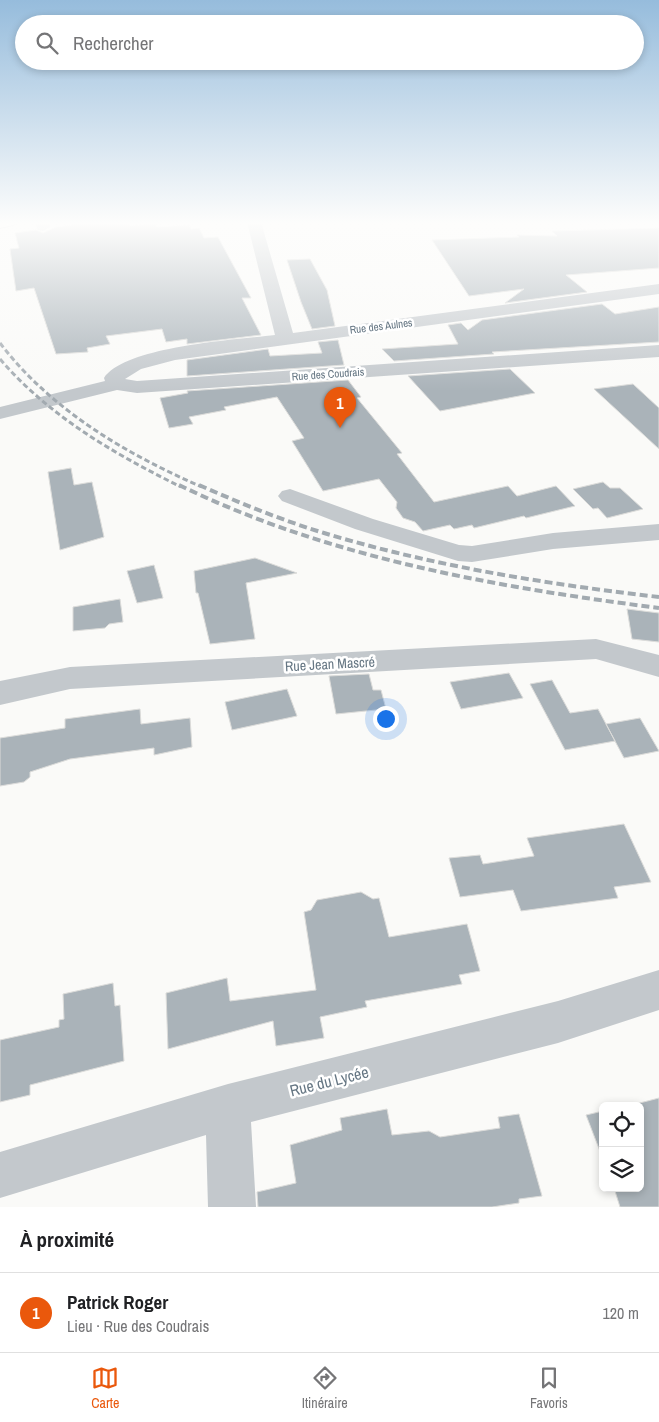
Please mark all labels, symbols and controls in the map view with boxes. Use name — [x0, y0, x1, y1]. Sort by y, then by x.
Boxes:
search box — [15, 15, 644, 70]
icon: search — [33, 29, 61, 57]
text: Rechercher — [73, 30, 154, 56]
street label: Rue des Aulnes — [349, 315, 414, 337]
street label: Rue des Coudrais — [291, 364, 365, 384]
pin: 1 — [324, 387, 356, 428]
street label: Rue Jean Mascré — [285, 653, 375, 675]
your location — [373, 706, 399, 732]
street label: Rue du Lycée — [287, 1061, 371, 1101]
map controls — [599, 1102, 644, 1192]
button: locate — [599, 1102, 644, 1147]
button: layers — [599, 1147, 644, 1192]
text: À proximité — [20, 1225, 114, 1254]
text: Patrick Roger — [67, 1289, 168, 1315]
text: 1 — [32, 1302, 40, 1324]
text: 120 m — [603, 1302, 639, 1324]
text: Lieu · Rue des Coudrais — [67, 1315, 209, 1337]
tab: Carte — [91, 1364, 119, 1412]
tab: Itinéraire — [302, 1364, 348, 1412]
tab: Favoris — [530, 1364, 568, 1412]

